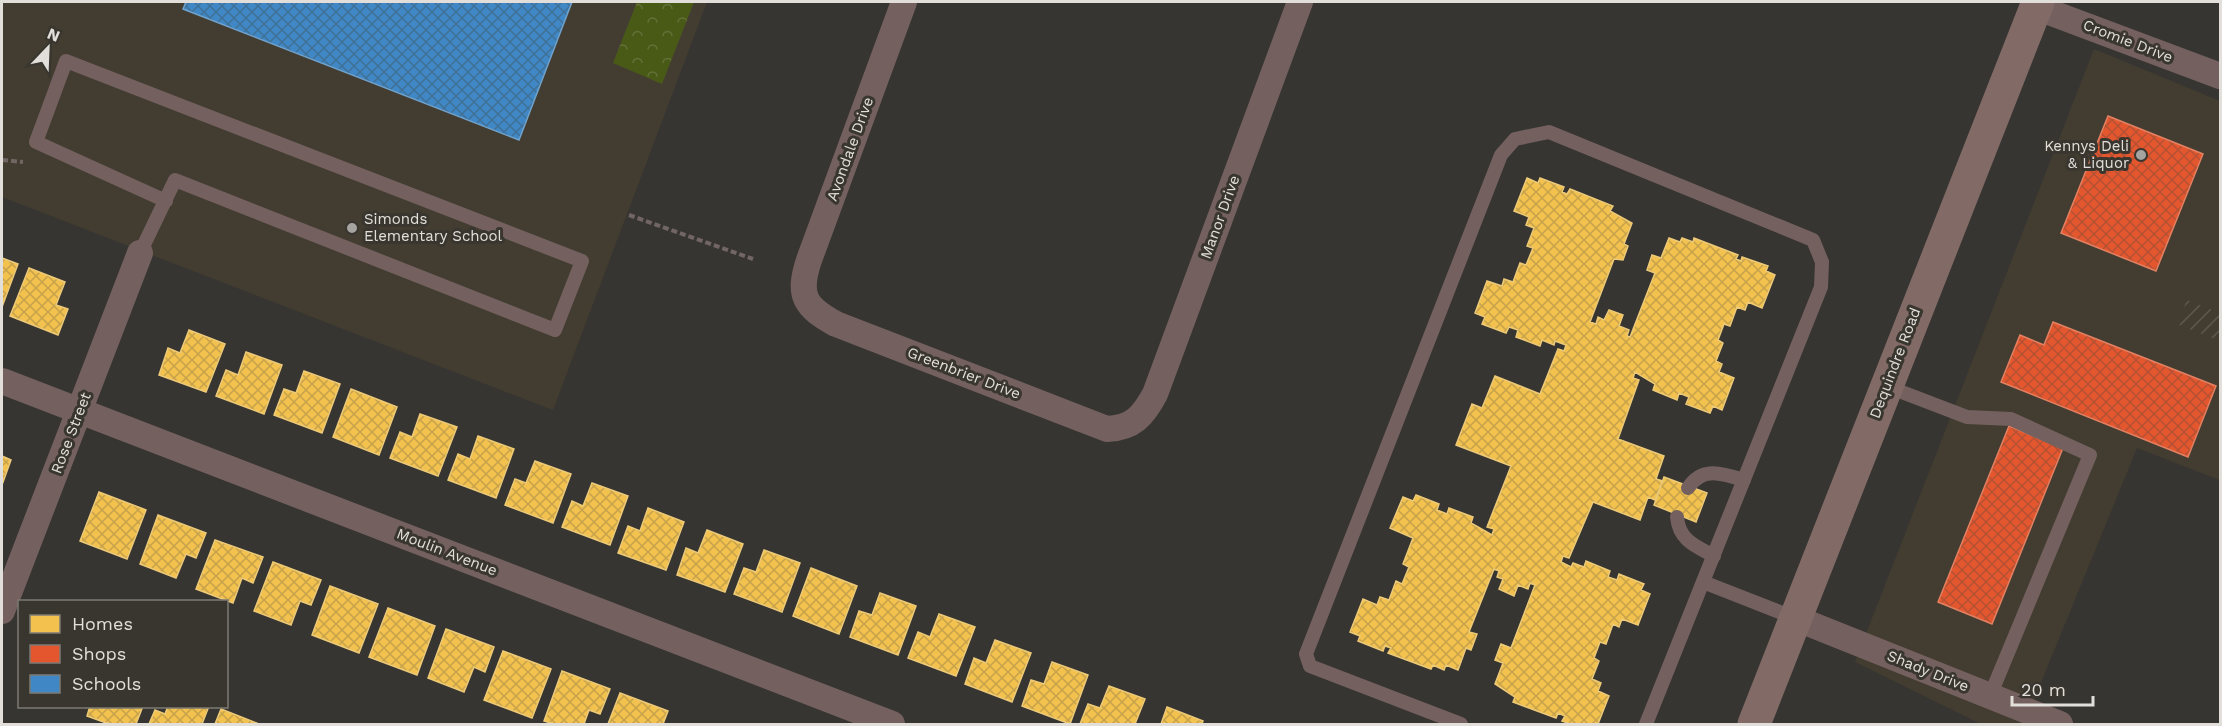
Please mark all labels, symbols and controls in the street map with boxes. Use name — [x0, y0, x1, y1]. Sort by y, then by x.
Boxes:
street label: Cromie Drive — [2081, 16, 2175, 66]
north arrow — [18, 18, 78, 78]
text: N — [44, 24, 63, 46]
street label: Avondale Drive — [823, 95, 877, 203]
place label: Kennys Deli & Liquor — [2044, 137, 2129, 172]
marker: Kennys Deli & Liquor — [2134, 148, 2148, 162]
street label: Manor Drive — [1197, 173, 1243, 261]
place label: Simonds Elementary School — [364, 210, 503, 245]
marker: Simonds Elementary School — [345, 221, 359, 235]
street label: Dequindre Road — [1866, 305, 1924, 421]
street label: Greenbrier Drive — [905, 343, 1023, 403]
street label: Rose Street — [47, 389, 95, 476]
street label: Moulin Avenue — [394, 525, 500, 579]
legend — [18, 600, 228, 708]
text: Homes — [72, 613, 133, 634]
text: Shops — [72, 643, 126, 664]
street label: Shady Drive — [1884, 646, 1972, 696]
scale bar — [2012, 669, 2093, 707]
text: Schools — [72, 673, 141, 694]
text: 20 m — [2021, 679, 2066, 700]

